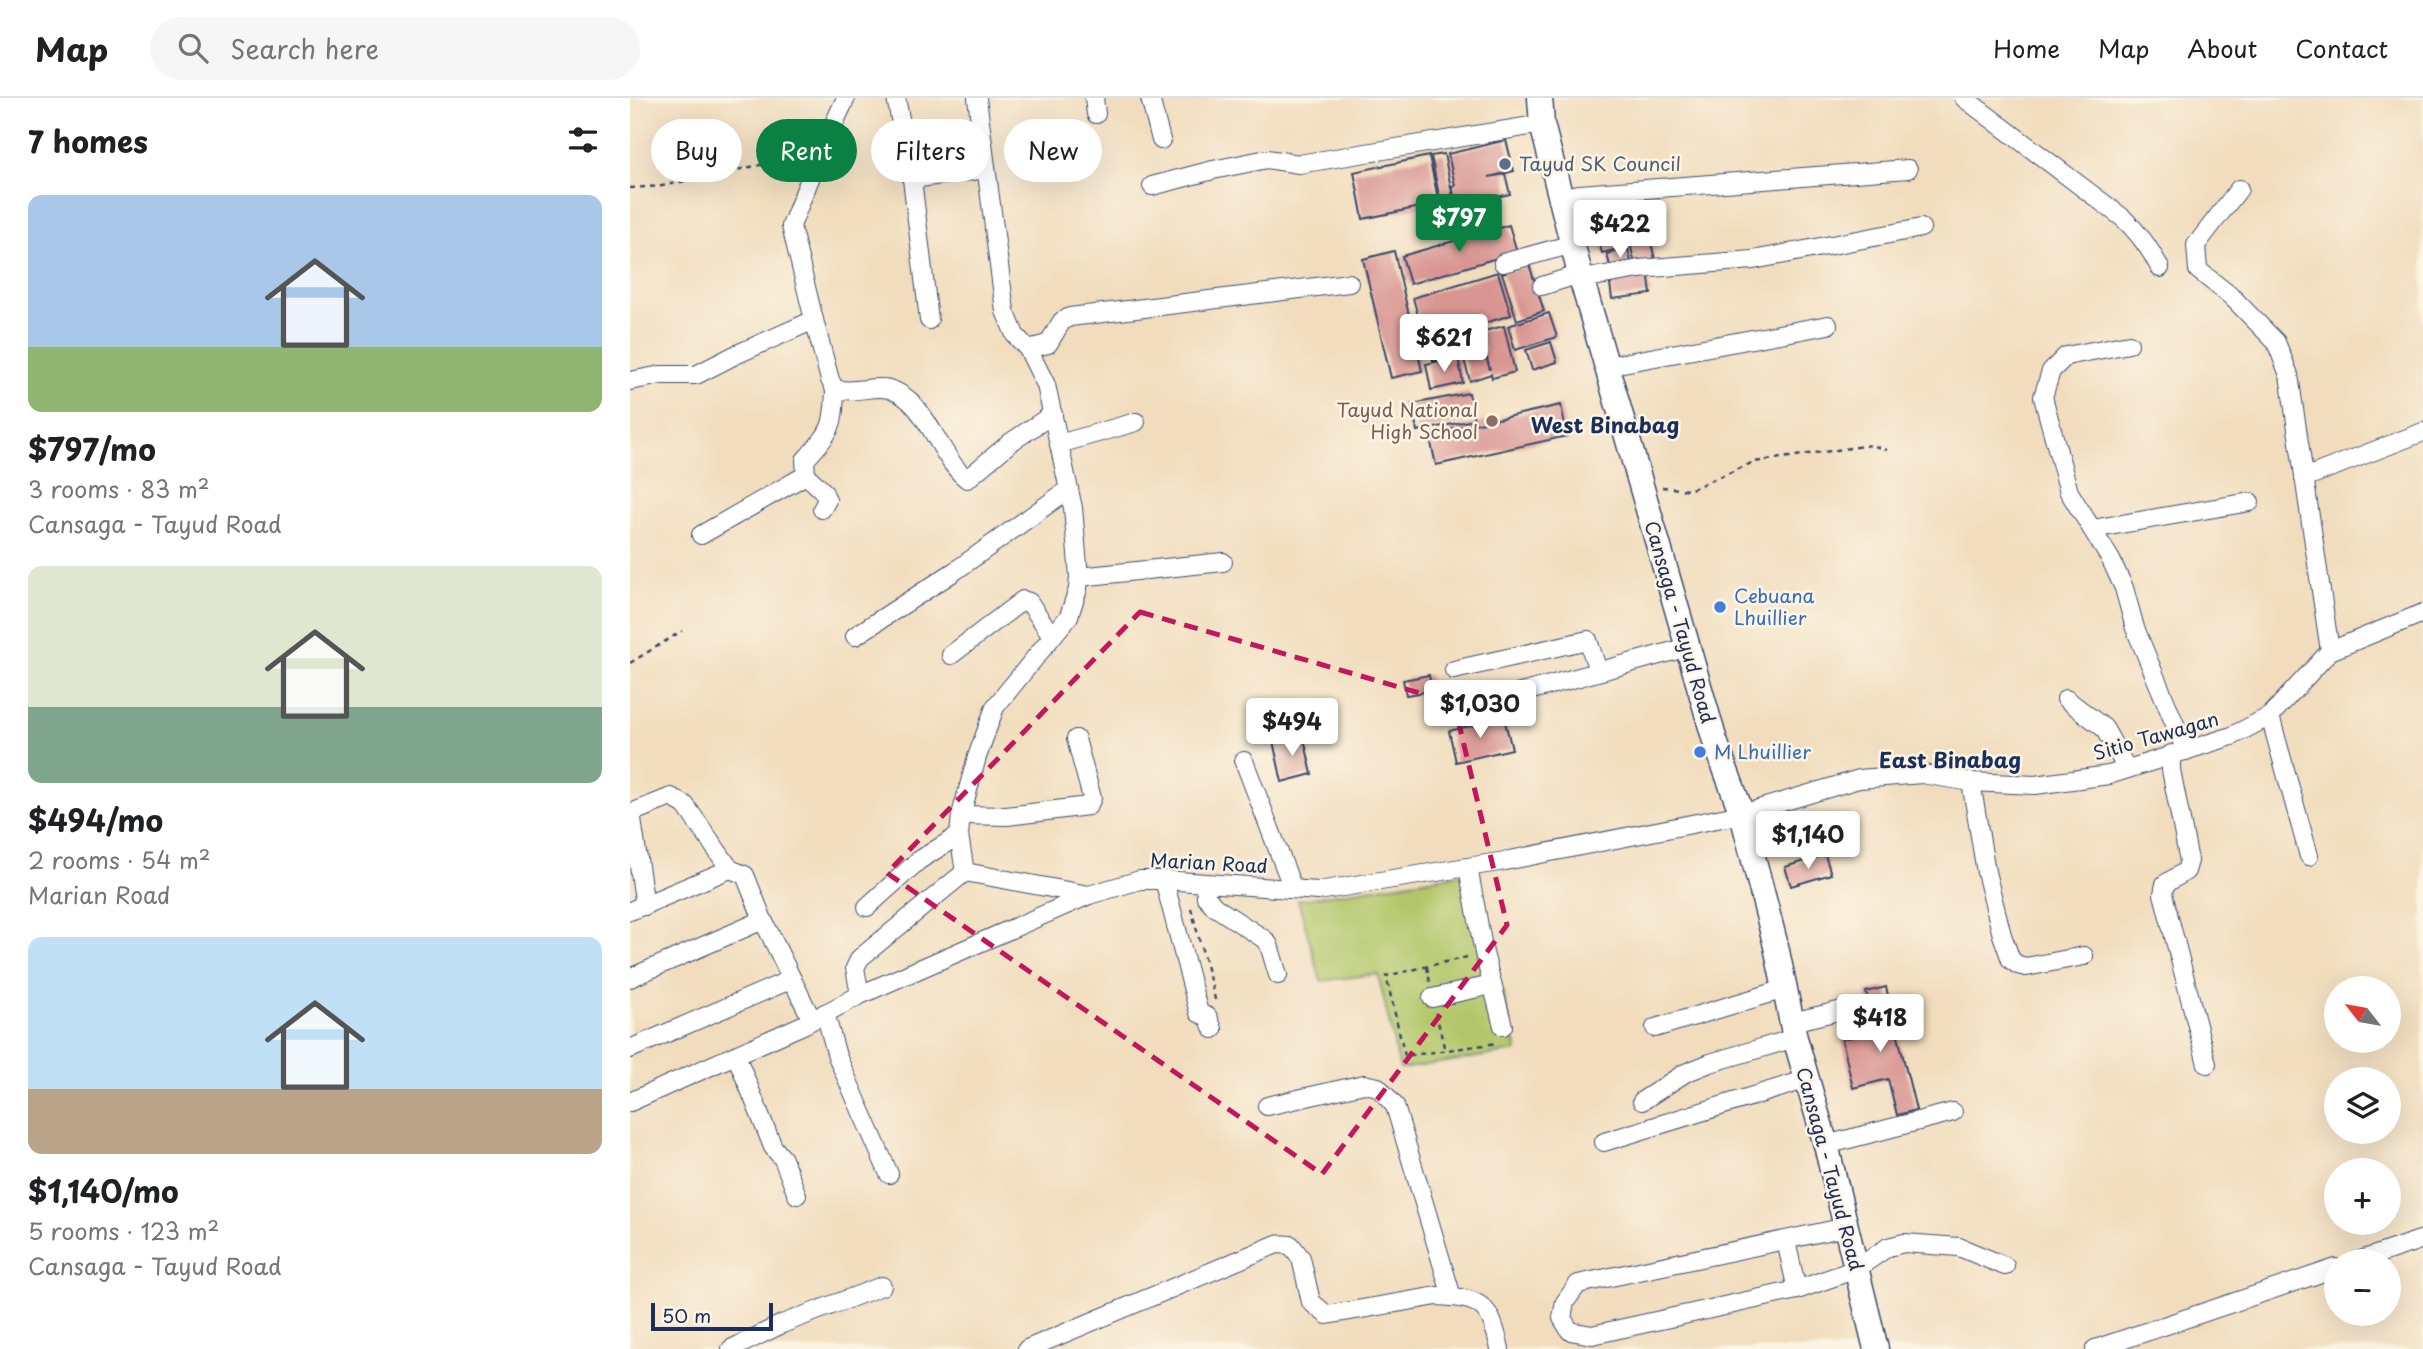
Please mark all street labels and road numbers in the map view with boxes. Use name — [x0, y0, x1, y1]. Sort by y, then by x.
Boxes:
street label: Cansaga - Tayud Road — [1639, 517, 1723, 726]
street label: Sitio Tawagan — [2090, 704, 2222, 766]
street label: Marian Road — [1150, 845, 1269, 879]
street label: Cansaga - Tayud Road — [1790, 1064, 1872, 1274]

